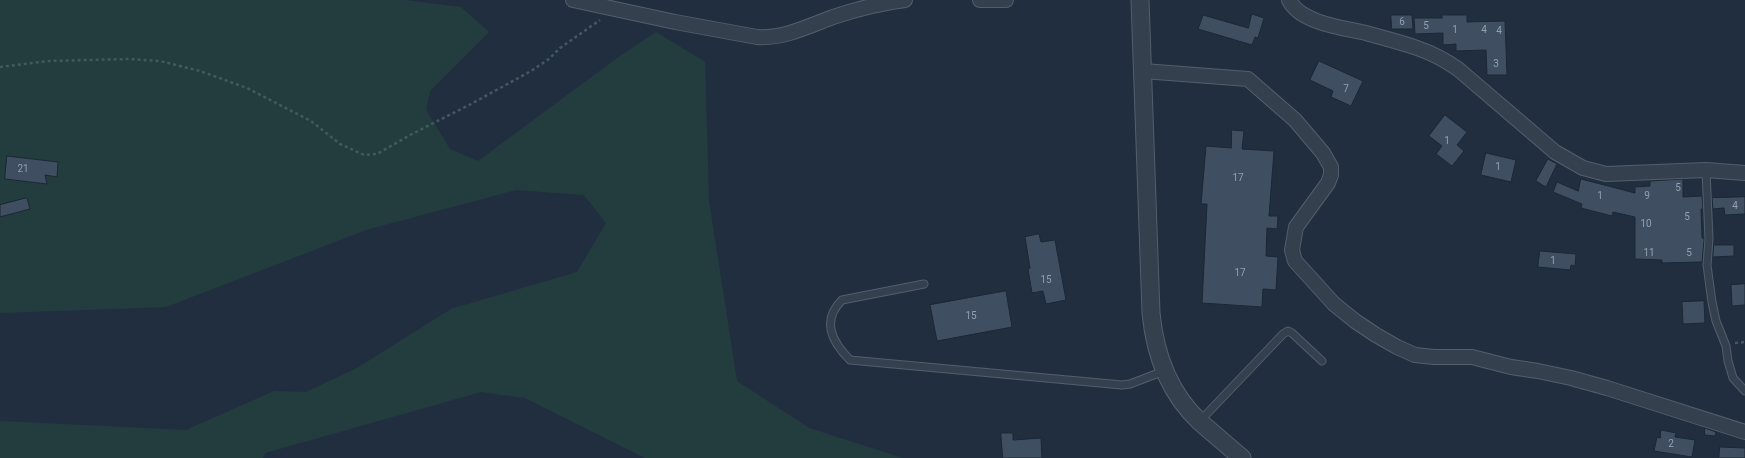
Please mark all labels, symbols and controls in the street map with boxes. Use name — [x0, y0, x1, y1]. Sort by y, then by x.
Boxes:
house number: 6 — [1399, 16, 1405, 28]
house number: 5 — [1423, 20, 1429, 32]
house number: 1 — [1452, 24, 1458, 36]
house number: 4 — [1481, 24, 1487, 36]
house number: 4 — [1496, 25, 1502, 37]
house number: 3 — [1493, 58, 1499, 70]
house number: 7 — [1343, 83, 1349, 95]
house number: 1 — [1444, 135, 1450, 147]
house number: 1 — [1495, 161, 1501, 173]
house number: 21 — [17, 163, 29, 175]
house number: 17 — [1232, 172, 1244, 184]
house number: 5 — [1675, 182, 1681, 194]
house number: 1 — [1597, 190, 1603, 202]
house number: 9 — [1644, 190, 1650, 202]
house number: 4 — [1732, 200, 1738, 212]
house number: 5 — [1684, 211, 1690, 223]
house number: 10 — [1640, 218, 1652, 230]
house number: 11 — [1643, 247, 1655, 259]
house number: 5 — [1686, 247, 1692, 259]
house number: 1 — [1550, 255, 1556, 267]
house number: 17 — [1234, 267, 1246, 279]
house number: 15 — [1040, 274, 1052, 286]
house number: 15 — [965, 310, 977, 322]
house number: 2 — [1668, 438, 1674, 450]

